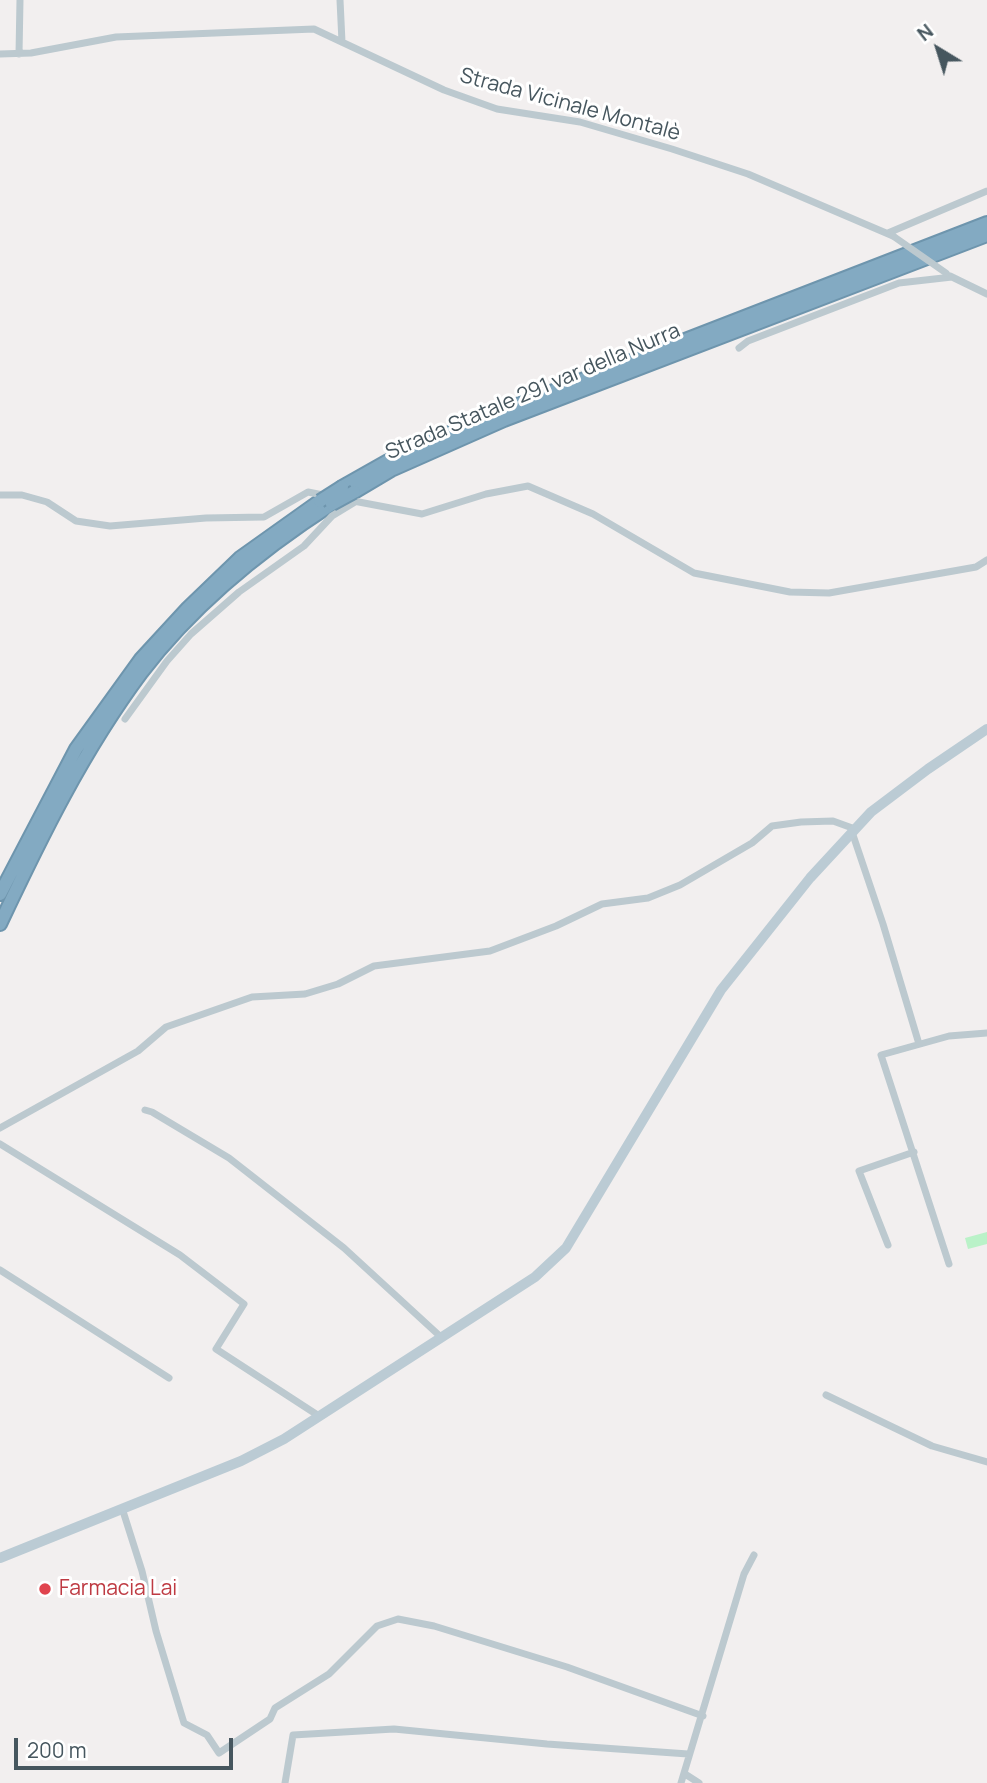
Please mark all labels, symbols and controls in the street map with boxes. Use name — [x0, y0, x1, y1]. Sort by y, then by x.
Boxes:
north arrow — [903, 14, 973, 84]
text: N — [912, 18, 938, 47]
street label: Strada Vicinale Montalè — [457, 63, 683, 147]
street label: Strada Statale 291 var della Nurra — [382, 318, 684, 466]
place label: Farmacia Lai — [59, 1576, 177, 1602]
marker: Farmacia Lai — [37, 1581, 53, 1597]
scale bar — [18, 1724, 236, 1768]
text: 200 m — [27, 1736, 87, 1764]

